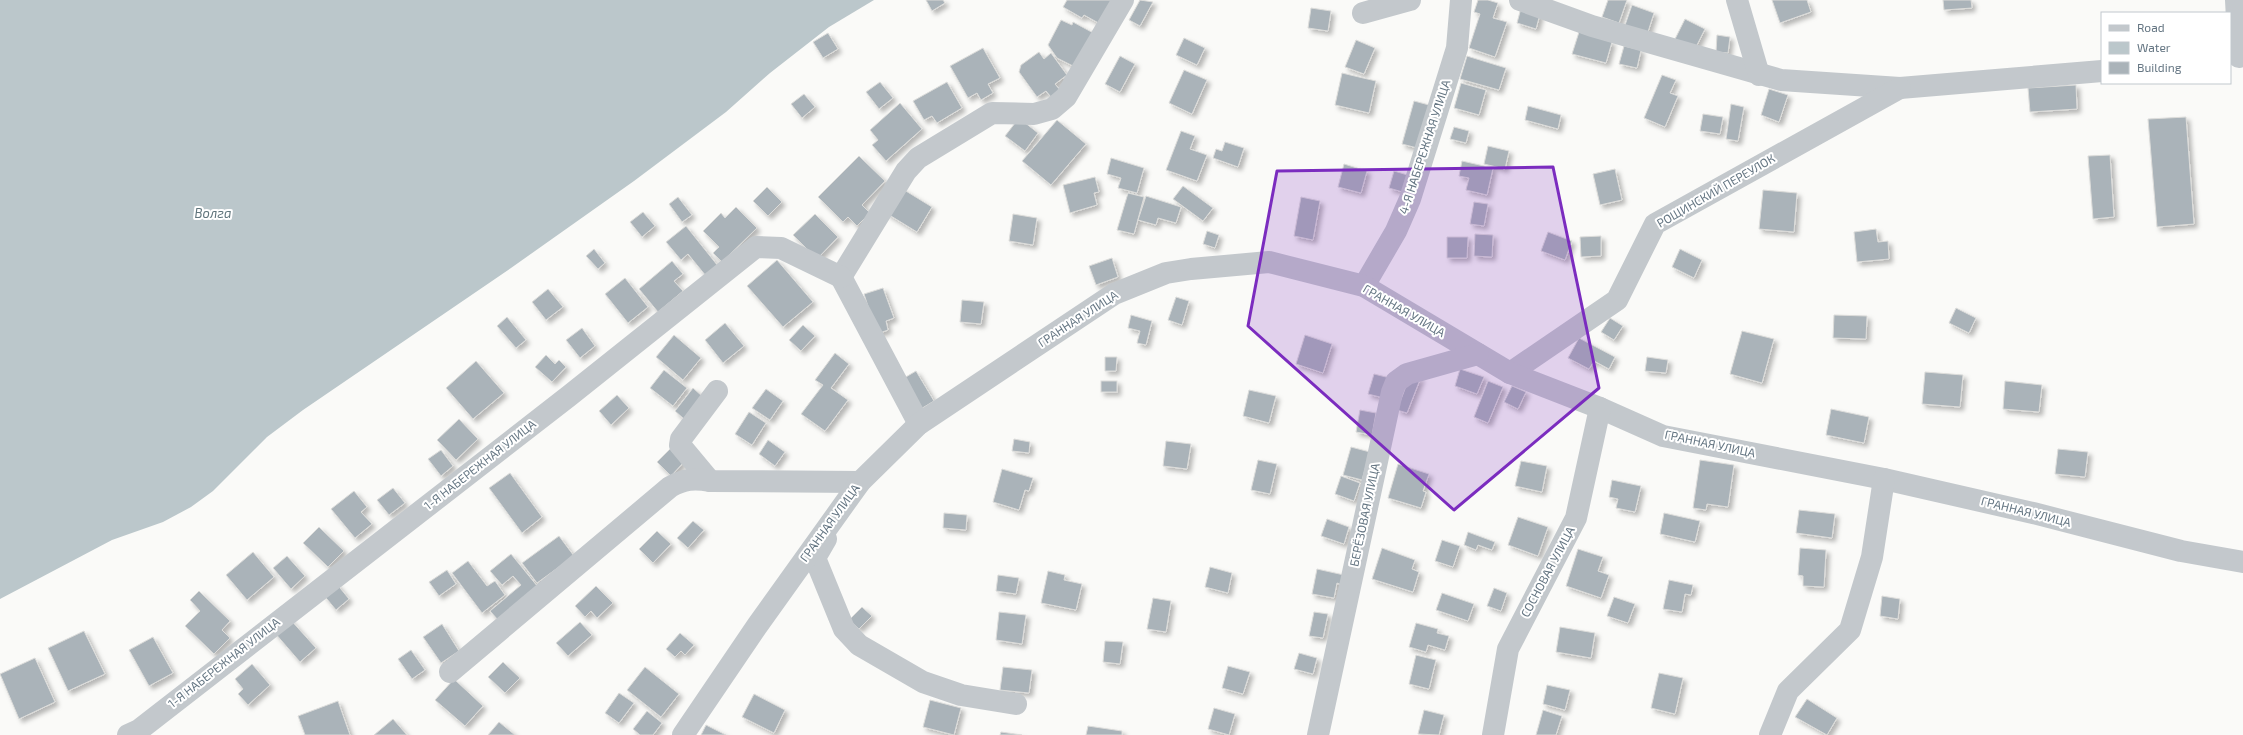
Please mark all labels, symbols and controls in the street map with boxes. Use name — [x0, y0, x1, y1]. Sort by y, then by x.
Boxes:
legend — [2101, 12, 2231, 84]
text: Road — [2137, 20, 2165, 34]
text: Water — [2137, 40, 2171, 54]
text: Building — [2137, 60, 2182, 74]
street label: 4-Я НАБЕРЕЖНАЯ УЛИЦА — [1396, 77, 1453, 216]
street label: РОЩИНСКИЙ ПЕРЕУЛОК — [1654, 151, 1777, 230]
water label: Волга — [195, 205, 231, 221]
street label: ГРАННАЯ УЛИЦА — [1361, 281, 1448, 340]
street label: ГРАННАЯ УЛИЦА — [1035, 287, 1120, 349]
street label: 1-Я НАБЕРЕЖНАЯ УЛИЦА — [421, 416, 538, 512]
street label: ГРАННАЯ УЛИЦА — [1664, 427, 1757, 460]
street label: БЕРЁЗОВАЯ УЛИЦА — [1346, 461, 1382, 568]
street label: ГРАННАЯ УЛИЦА — [796, 481, 862, 564]
street label: ГРАННАЯ УЛИЦА — [1980, 493, 2073, 529]
street label: СОСНОВАЯ УЛИЦА — [1517, 523, 1577, 619]
street label: 1-Я НАБЕРЕЖНАЯ УЛИЦА — [165, 614, 282, 710]

